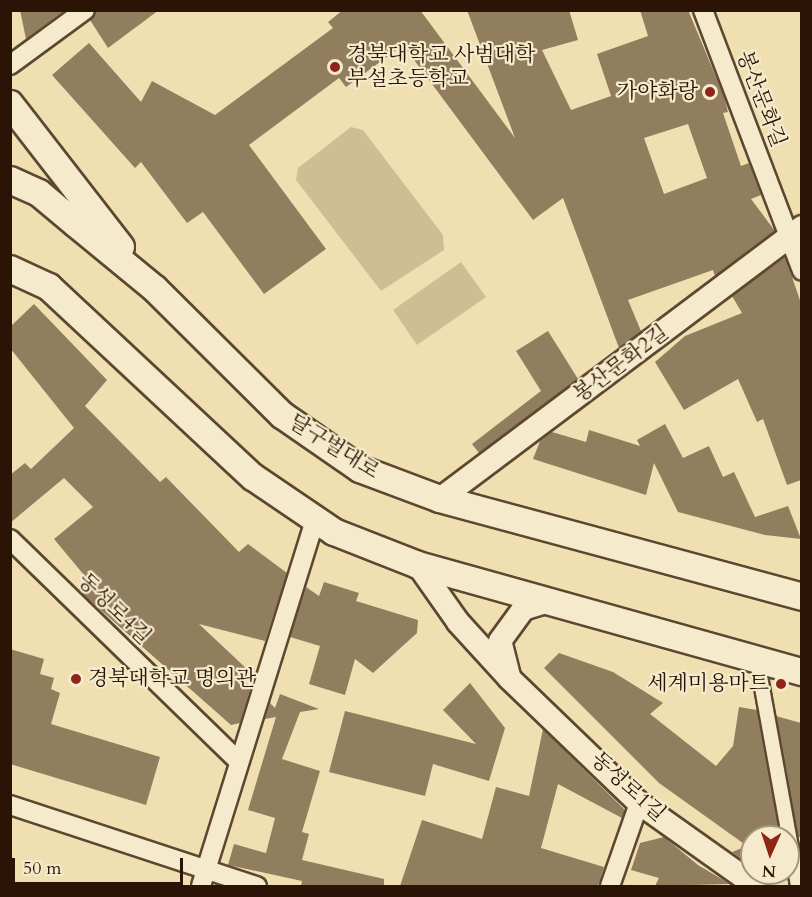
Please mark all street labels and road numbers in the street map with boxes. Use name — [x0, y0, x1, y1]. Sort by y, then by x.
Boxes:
street label: 봉산문화길 — [731, 47, 791, 151]
street label: 봉산문화2길 — [569, 320, 673, 408]
street label: 달구벌대로 — [284, 409, 384, 485]
street label: 동성로4길 — [72, 568, 156, 650]
street label: 동성로1길 — [585, 747, 671, 827]

